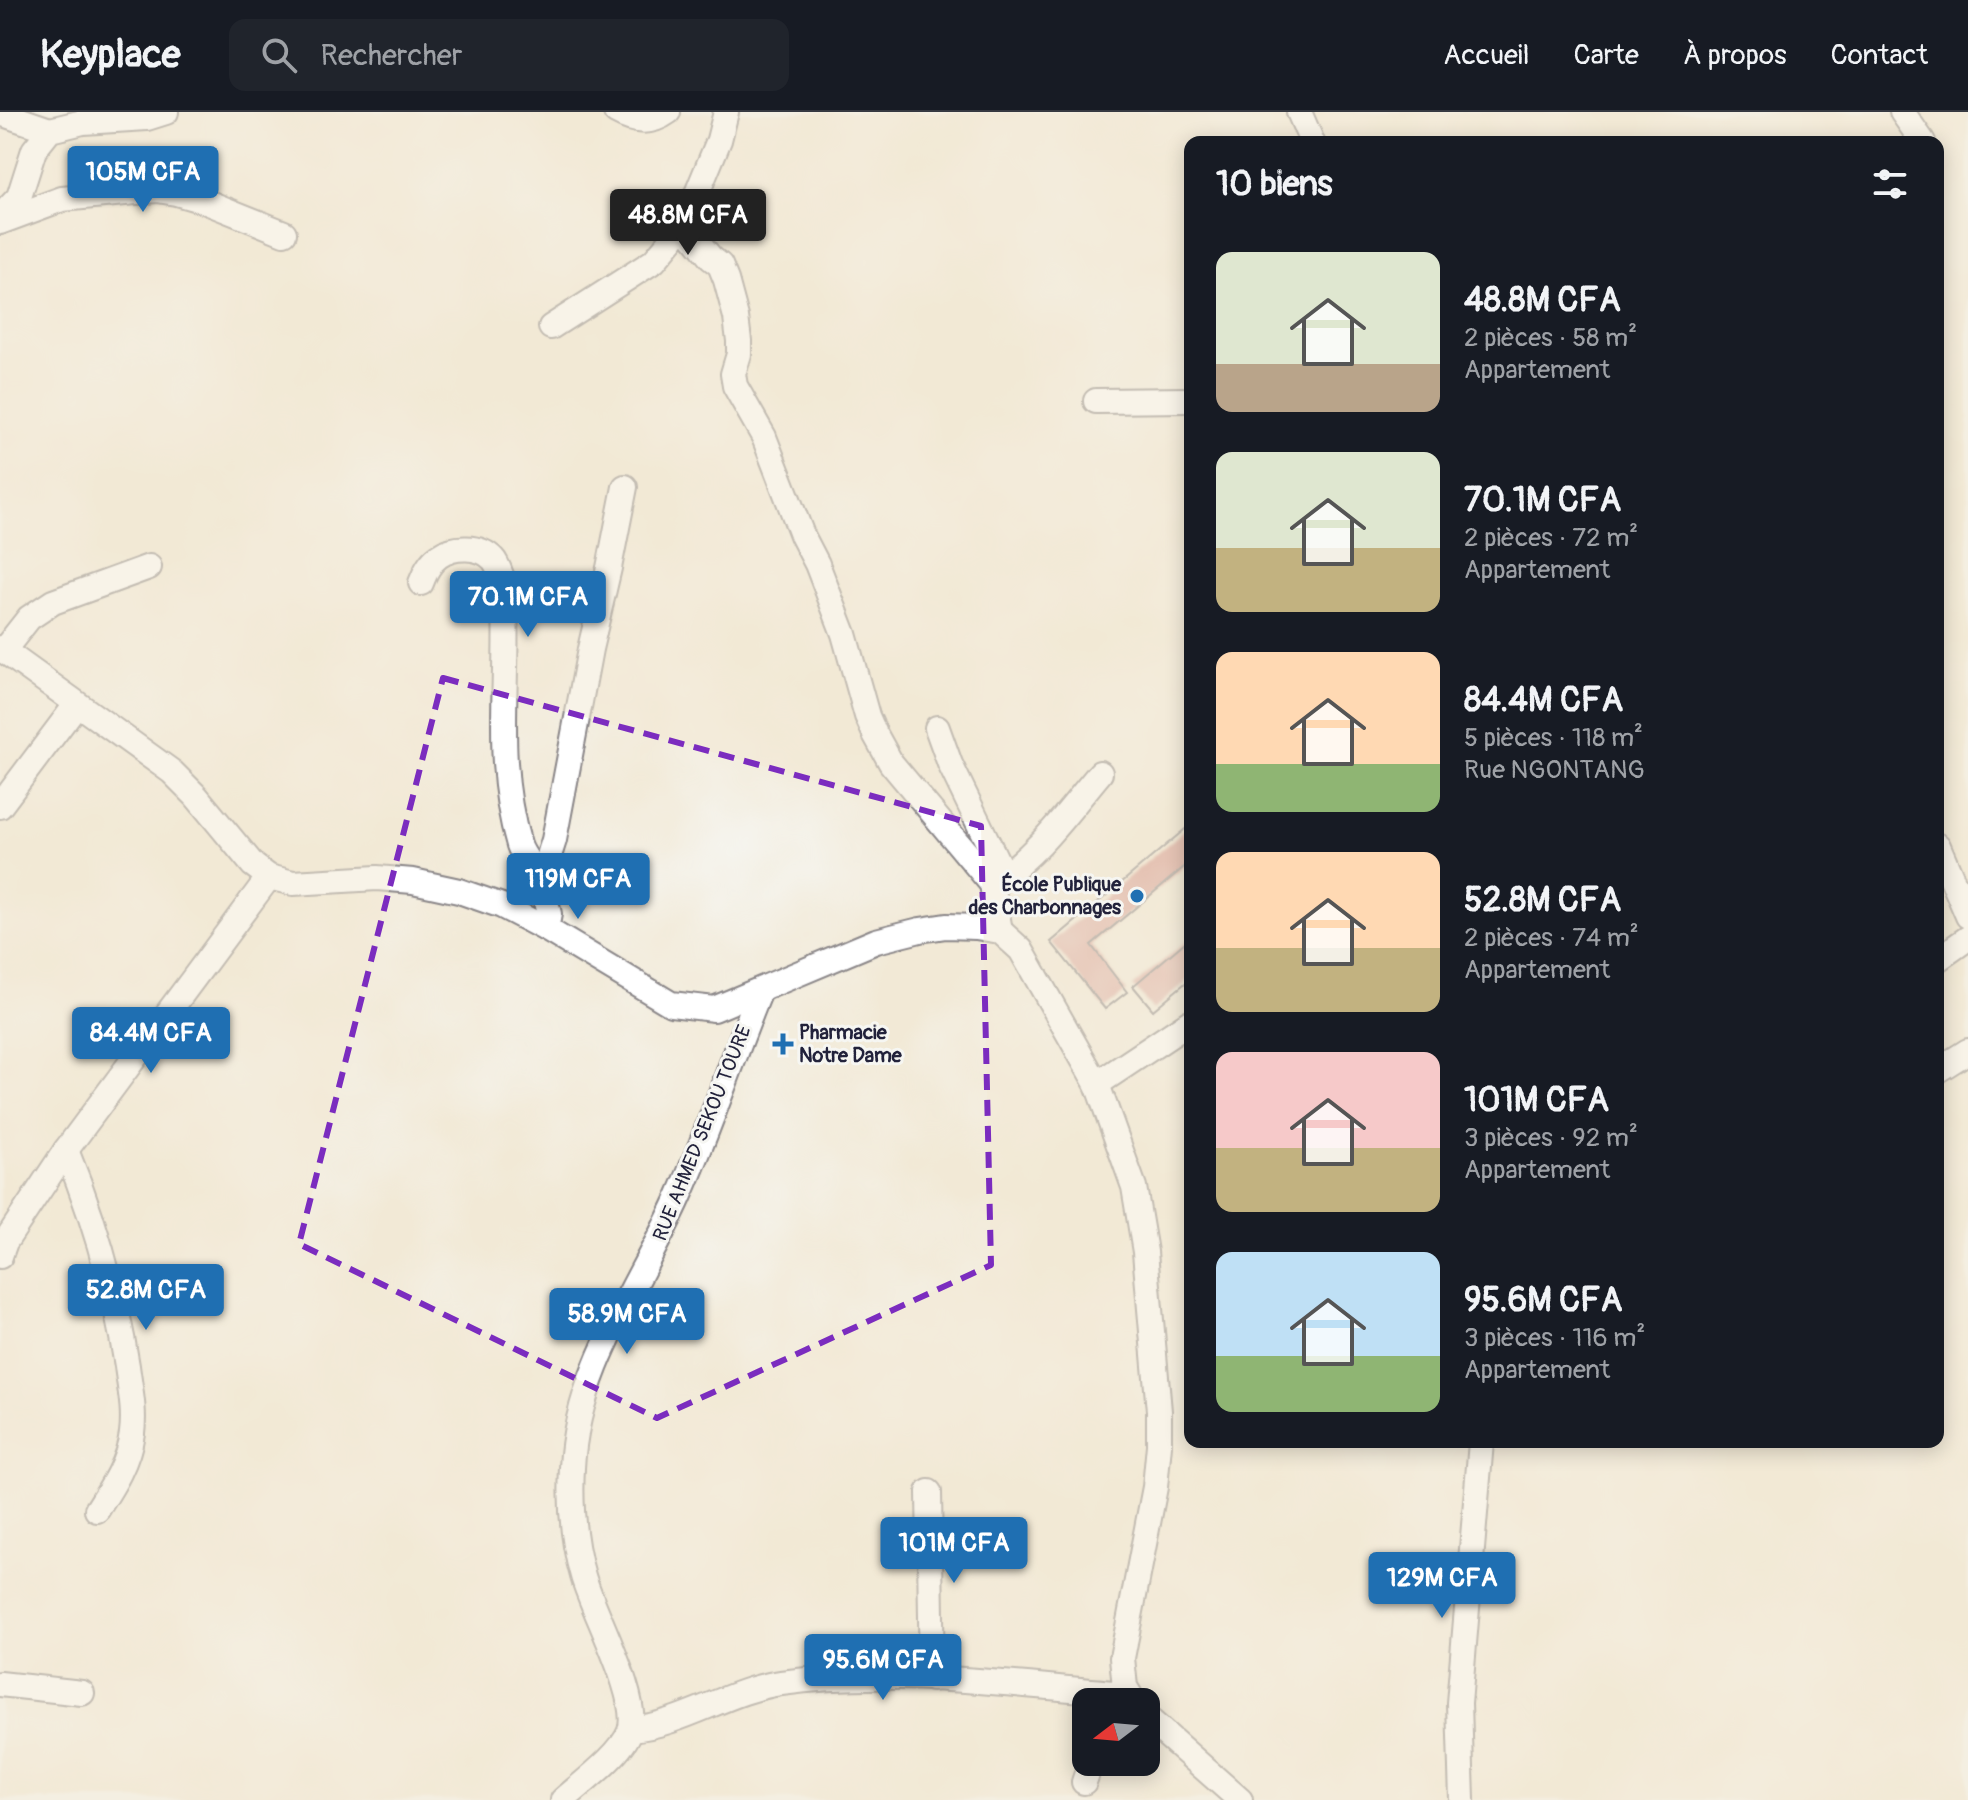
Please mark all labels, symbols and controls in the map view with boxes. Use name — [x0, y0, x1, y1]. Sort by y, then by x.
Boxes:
search box — [229, 19, 789, 91]
text: Keyplace — [40, 31, 181, 79]
icon: search — [257, 33, 301, 77]
text: Rechercher — [321, 37, 462, 74]
text: Accueil — [1443, 38, 1530, 73]
text: Carte — [1574, 38, 1639, 73]
text: À propos — [1683, 38, 1787, 73]
text: Contact — [1831, 38, 1928, 73]
pin: 105M CFA — [60, 146, 226, 214]
text: 105M CFA — [86, 156, 200, 188]
icon: filters — [1868, 162, 1912, 206]
text: 10 biens — [1216, 163, 1332, 206]
pin: 48.8M CFA — [596, 189, 780, 257]
text: 48.8M CFA — [628, 199, 748, 231]
text: 48.8M CFA — [1464, 279, 1621, 322]
icon: home — [1280, 284, 1376, 380]
text: 2 pièces · 58 m² — [1464, 322, 1637, 354]
text: Appartement — [1464, 354, 1610, 386]
text: 70.1M CFA — [1464, 479, 1621, 522]
icon: home — [1280, 484, 1376, 580]
text: 2 pièces · 72 m² — [1464, 522, 1638, 554]
text: Appartement — [1464, 554, 1610, 586]
pin: 70.1M CFA — [436, 571, 620, 639]
text: 70.1M CFA — [468, 581, 588, 613]
text: 84.4M CFA — [1464, 679, 1623, 722]
icon: home — [1280, 684, 1376, 780]
text: 5 pièces · 118 m² — [1464, 722, 1643, 754]
text: Rue NGONTANG — [1464, 754, 1645, 786]
pin: 119M CFA — [495, 853, 661, 921]
text: 119M CFA — [525, 863, 631, 895]
place label: École Publique des Charbonnages — [969, 872, 1122, 920]
text: 52.8M CFA — [1464, 879, 1621, 922]
icon: home — [1280, 884, 1376, 980]
marker: École Publique des Charbonnages — [1128, 887, 1146, 905]
text: 2 pièces · 74 m² — [1464, 922, 1639, 954]
text: Appartement — [1464, 954, 1610, 986]
pin: 84.4M CFA — [59, 1007, 243, 1075]
text: 84.4M CFA — [90, 1017, 212, 1049]
place label: Pharmacie Notre Dame — [799, 1020, 903, 1068]
street label: RUE AHMED SEKOU TOURE — [647, 1022, 757, 1244]
marker: Pharmacie Notre Dame — [774, 1035, 792, 1053]
text: 101M CFA — [1464, 1079, 1609, 1122]
icon: home — [1280, 1084, 1376, 1180]
text: 3 pièces · 92 m² — [1464, 1122, 1638, 1154]
text: Appartement — [1464, 1154, 1610, 1186]
pin: 52.8M CFA — [54, 1264, 238, 1332]
text: 52.8M CFA — [86, 1274, 206, 1306]
text: 95.6M CFA — [1464, 1279, 1623, 1322]
icon: home — [1280, 1284, 1376, 1380]
pin: 58.9M CFA — [535, 1288, 719, 1356]
text: 58.9M CFA — [567, 1298, 687, 1330]
text: 3 pièces · 116 m² — [1464, 1322, 1645, 1354]
text: Appartement — [1464, 1354, 1610, 1386]
pin: 101M CFA — [871, 1517, 1037, 1585]
text: 101M CFA — [898, 1527, 1010, 1559]
pin: 129M CFA — [1359, 1552, 1525, 1620]
text: 129M CFA — [1386, 1562, 1498, 1594]
pin: 95.6M CFA — [791, 1634, 975, 1702]
text: 95.6M CFA — [822, 1644, 944, 1676]
north arrow — [1072, 1688, 1160, 1776]
map controls — [1072, 1688, 1160, 1776]

